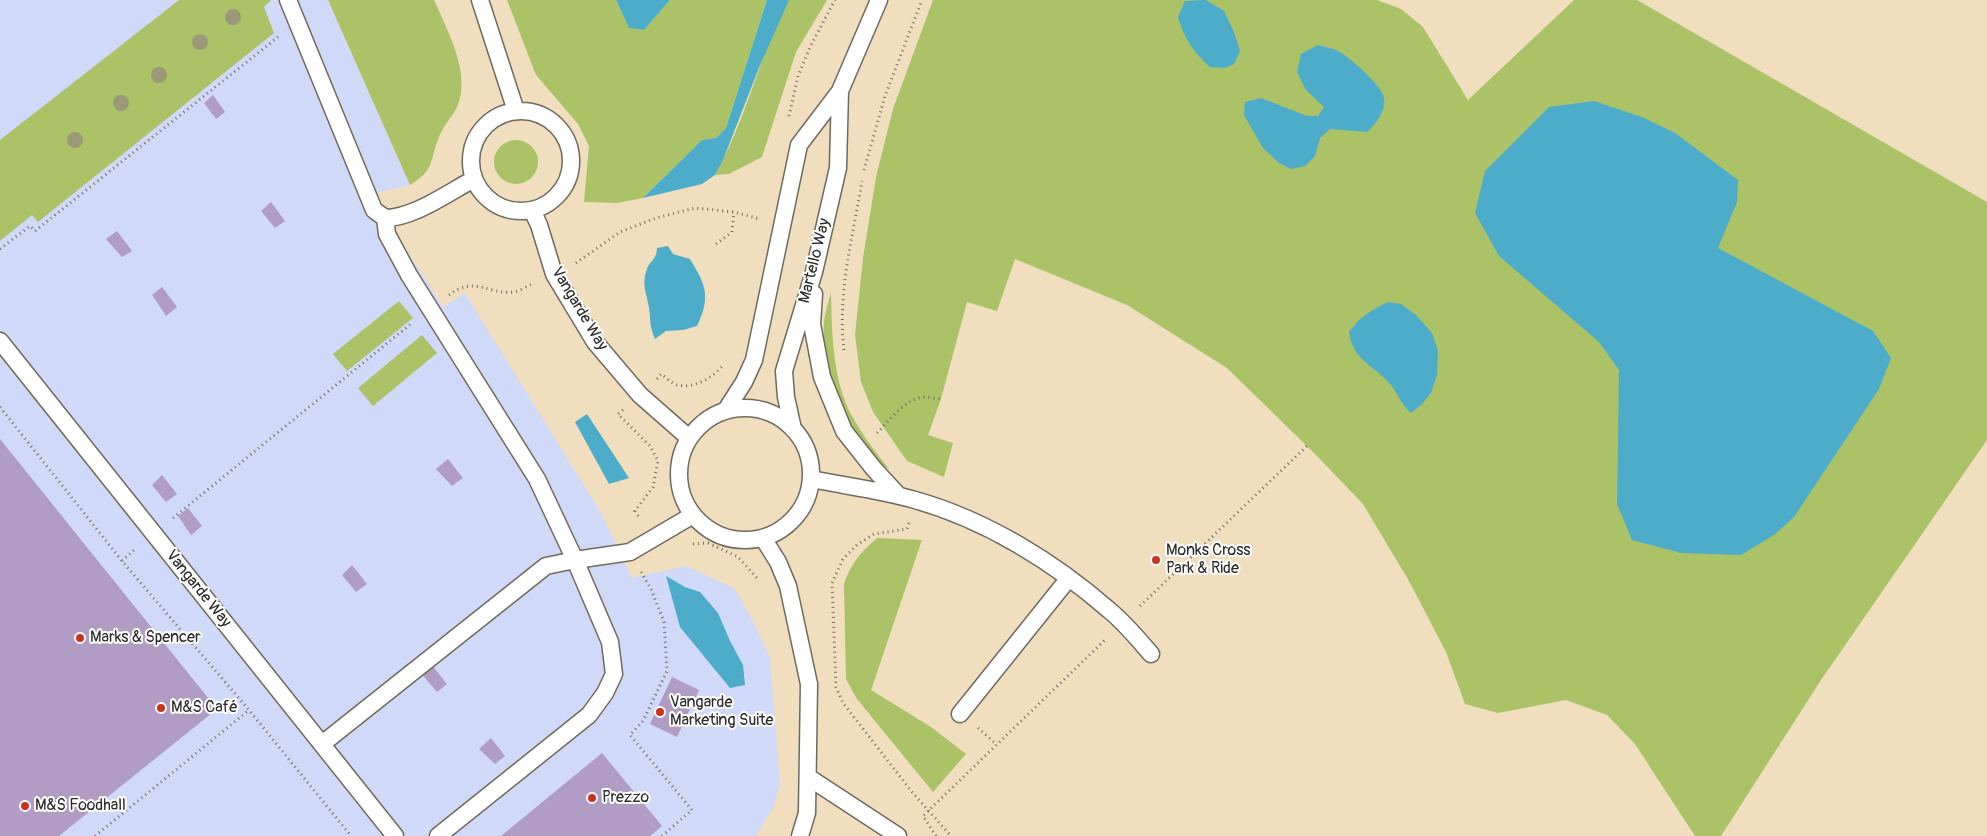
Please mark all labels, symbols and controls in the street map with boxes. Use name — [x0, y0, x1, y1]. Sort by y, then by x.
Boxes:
street label: Martello Way — [795, 217, 835, 305]
street label: Vangarde Way — [547, 264, 611, 354]
place label: Monks Cross Park & Ride — [1166, 541, 1250, 579]
street label: Vangarde Way — [161, 547, 235, 631]
marker: Monks Cross Park & Ride — [1150, 554, 1162, 566]
place label: Marks & Spencer — [90, 628, 201, 648]
marker: Marks & Spencer — [74, 632, 86, 644]
place label: Vangarde Marketing Suite — [670, 693, 774, 731]
place label: M&S Café — [171, 698, 238, 718]
marker: M&S Café — [155, 702, 167, 714]
marker: Vangarde Marketing Suite — [654, 706, 666, 718]
place label: Prezzo — [602, 788, 649, 808]
marker: Prezzo — [586, 792, 598, 804]
place label: M&S Foodhall — [35, 796, 126, 816]
marker: M&S Foodhall — [19, 800, 31, 812]

